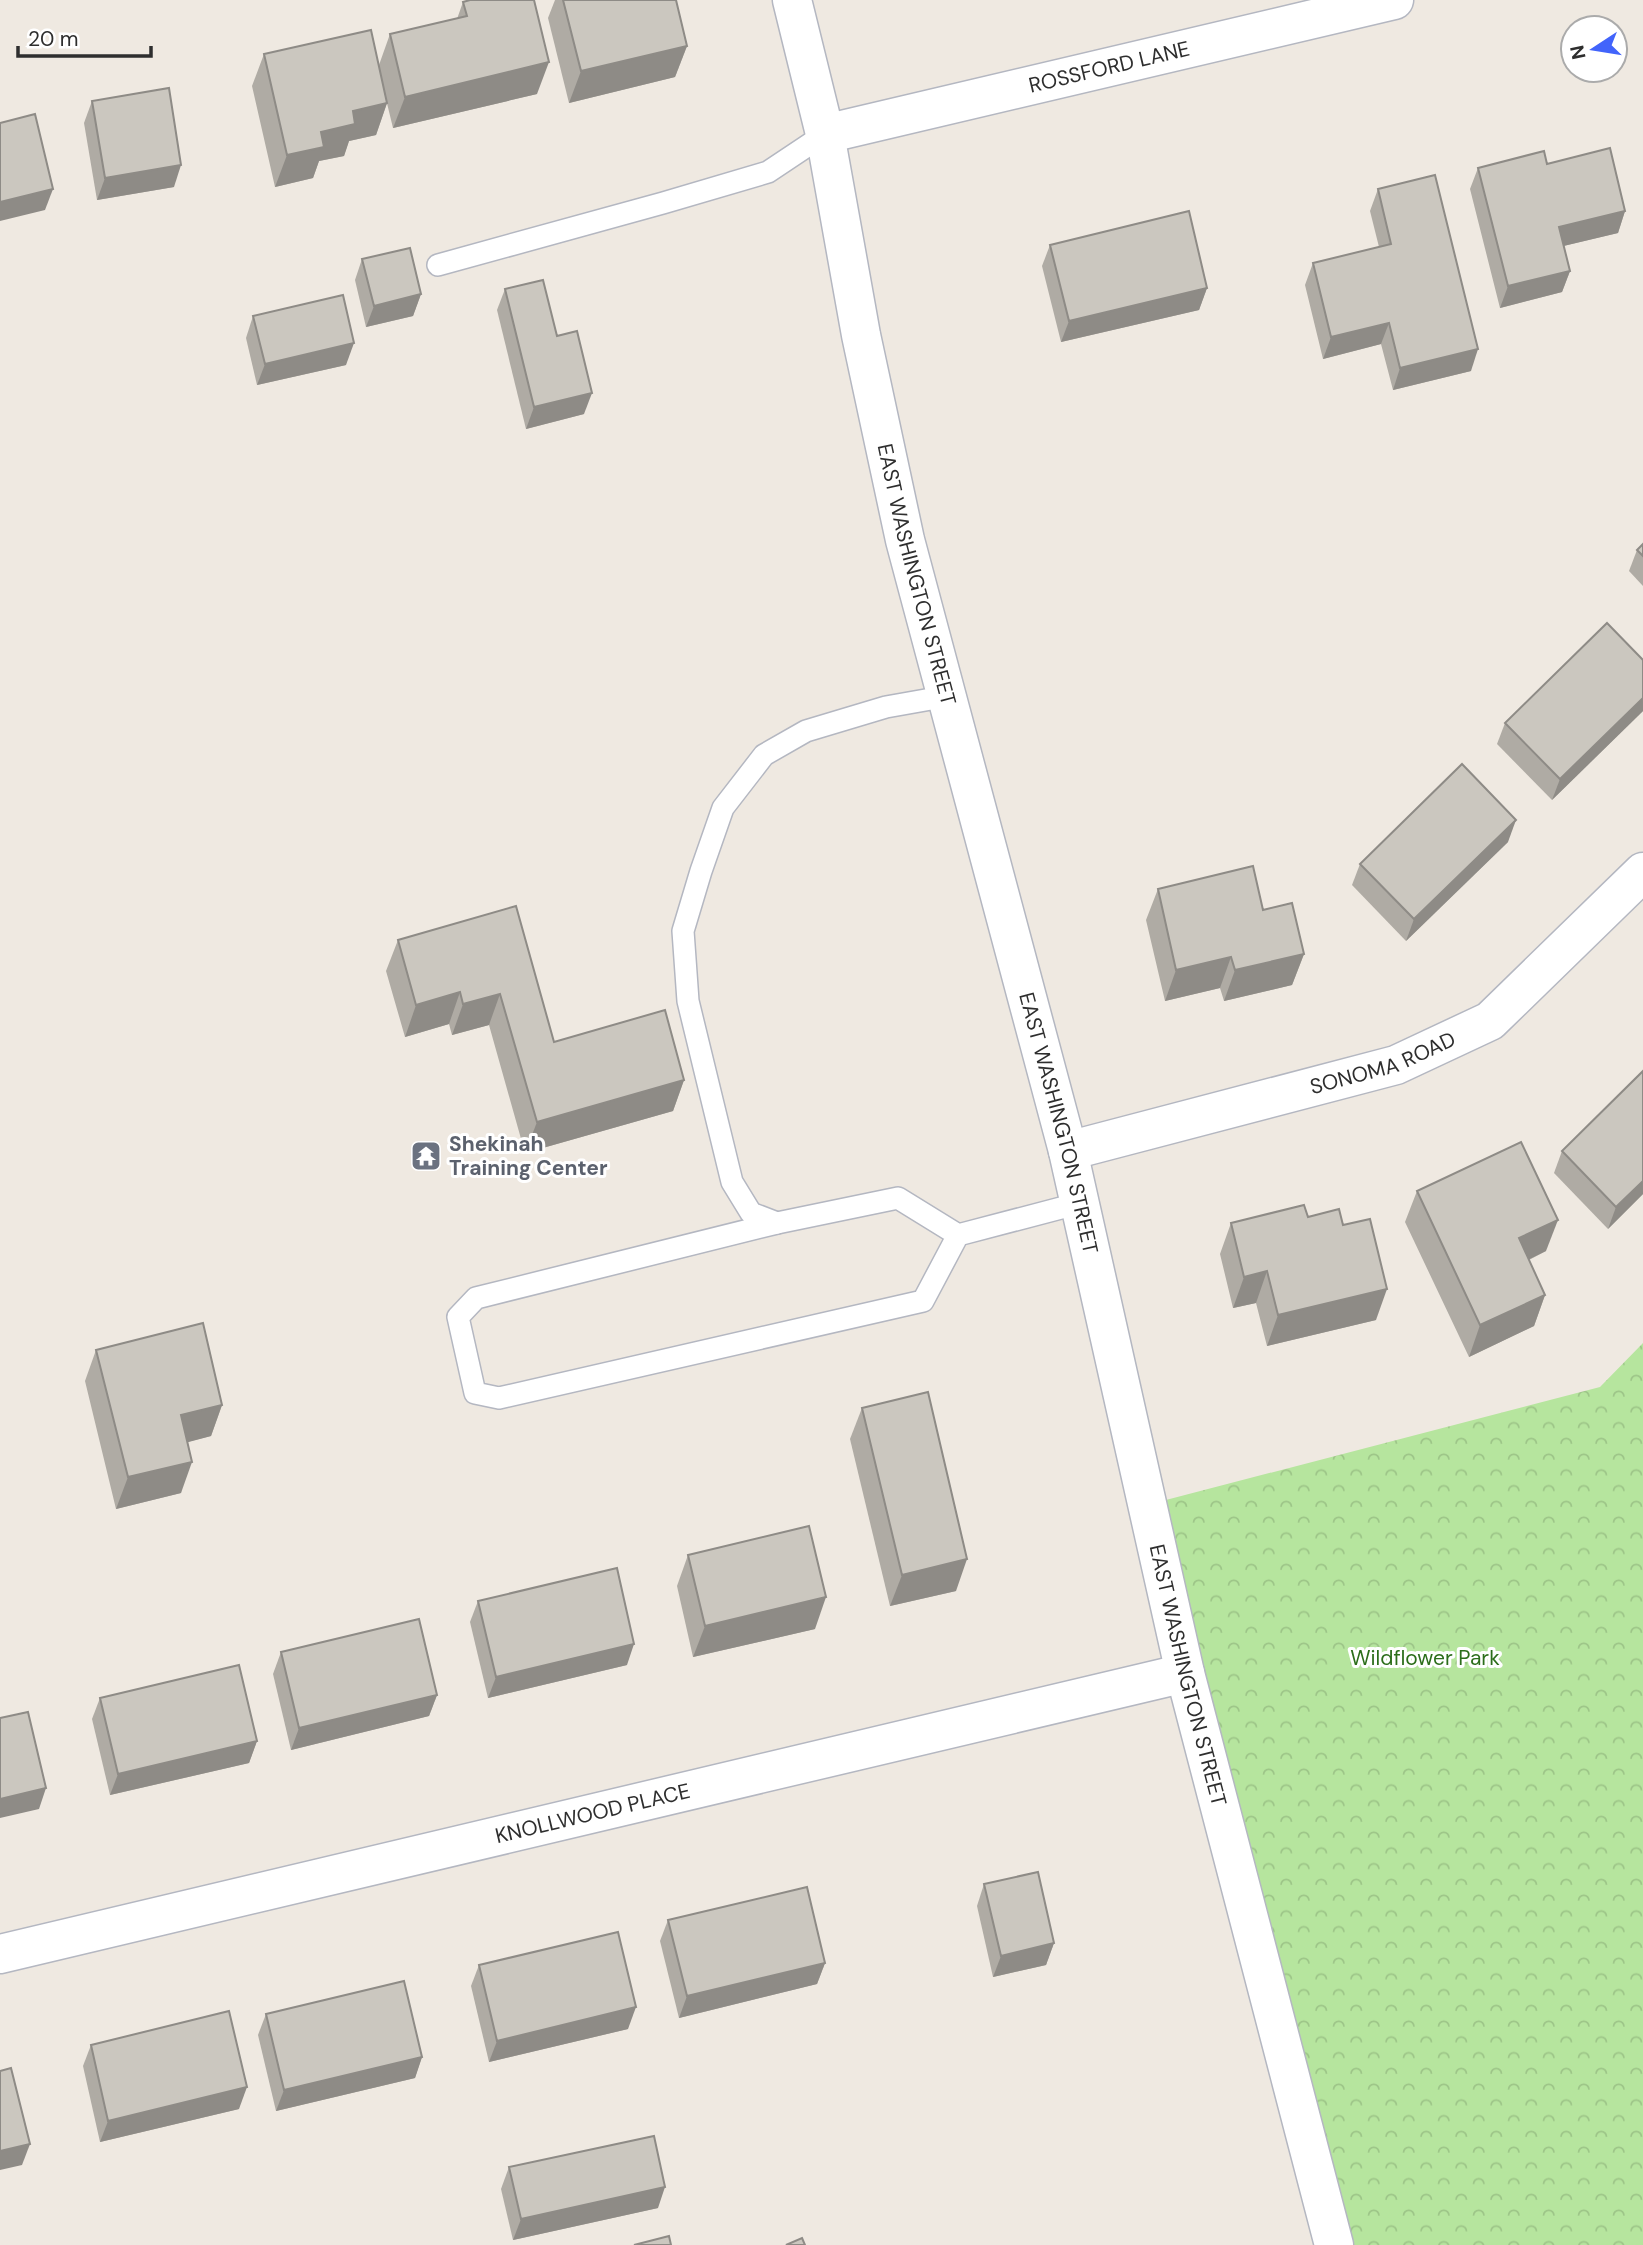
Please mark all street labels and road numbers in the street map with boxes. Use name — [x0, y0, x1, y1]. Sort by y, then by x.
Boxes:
street label: ROSSFORD LANE — [1026, 35, 1193, 100]
street label: EAST WASHINGTON STREET — [871, 441, 963, 709]
street label: EAST WASHINGTON STREET — [1012, 989, 1105, 1257]
street label: SONOMA ROAD — [1307, 1025, 1460, 1101]
street label: EAST WASHINGTON STREET — [1143, 1542, 1233, 1809]
street label: KNOLLWOOD PLACE — [492, 1777, 693, 1850]

